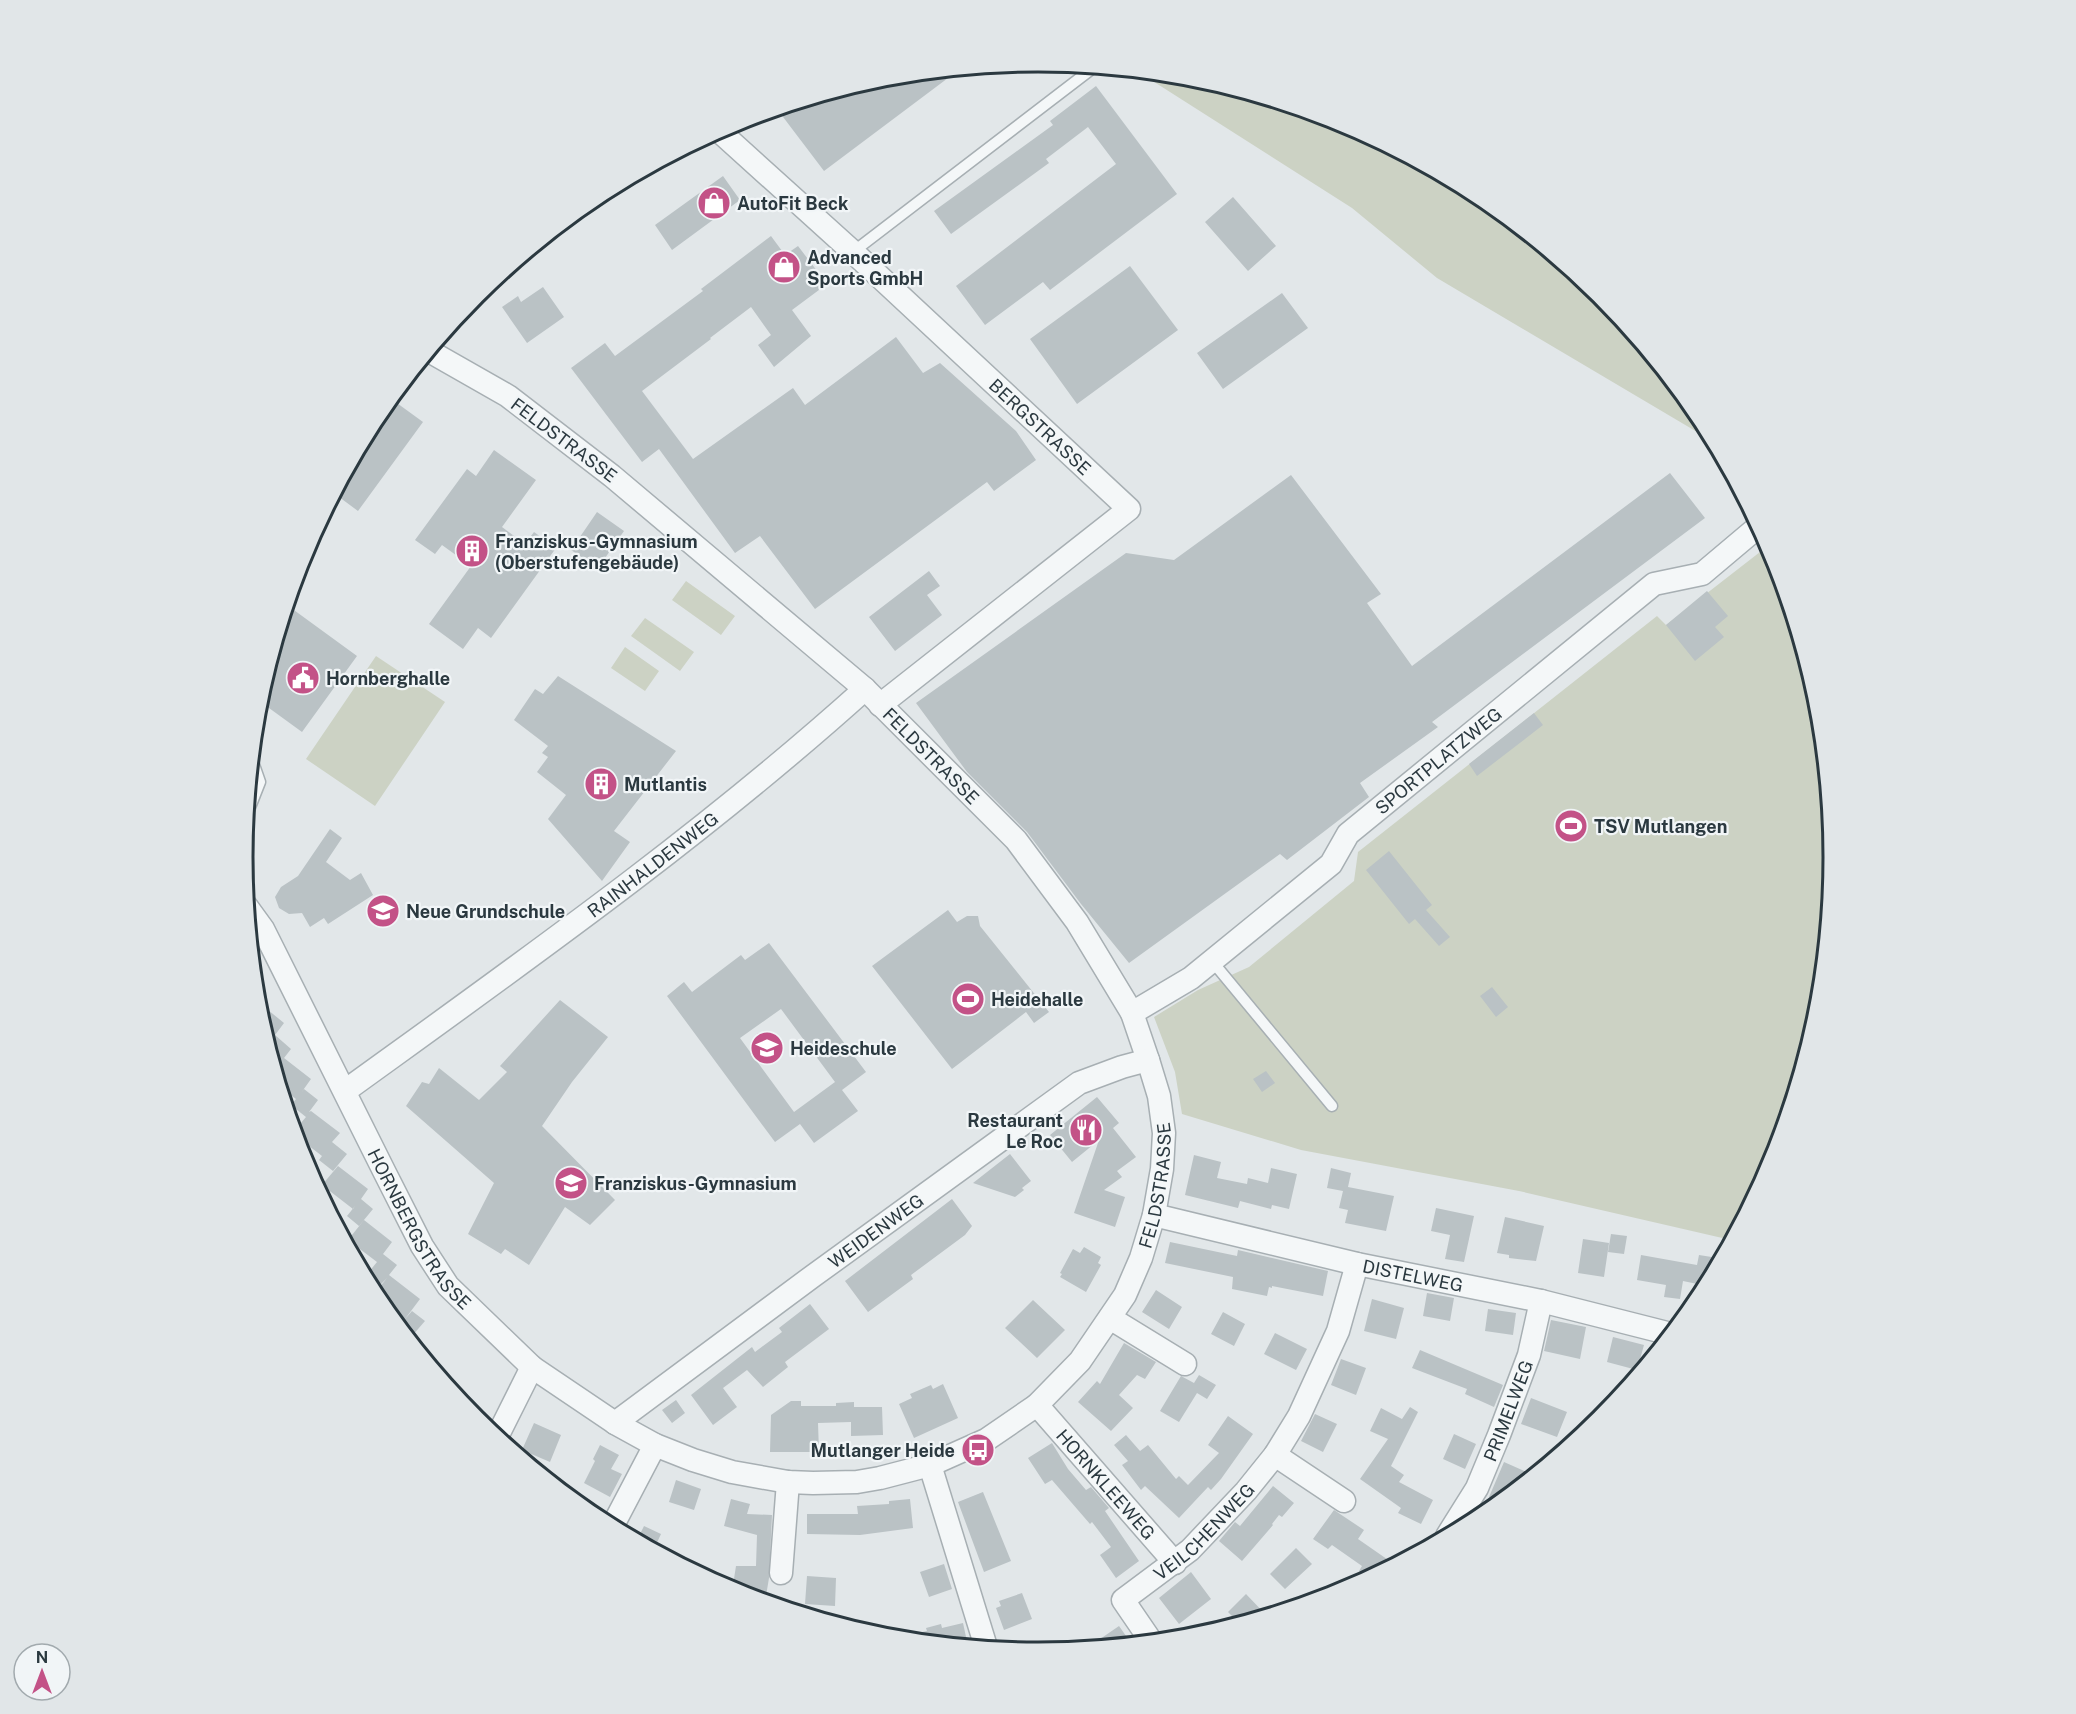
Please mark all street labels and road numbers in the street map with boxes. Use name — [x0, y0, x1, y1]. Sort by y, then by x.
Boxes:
street label: BERGSTRASSE — [985, 374, 1096, 479]
street label: FELDSTRASSE — [507, 393, 621, 487]
street label: SPORTPLATZWEG — [1371, 703, 1505, 818]
street label: FELDSTRASSE — [879, 704, 983, 808]
street label: RAINHALDENWEG — [583, 807, 722, 921]
street label: FELDSTRASSE — [1134, 1121, 1174, 1251]
street label: HORNBERGSTRASSE — [364, 1145, 476, 1313]
street label: WEIDENWEG — [824, 1189, 927, 1272]
street label: DISTELWEG — [1361, 1255, 1465, 1296]
street label: PRIMELWEG — [1479, 1357, 1537, 1464]
street label: HORNKLEEWEG — [1052, 1425, 1160, 1544]
street label: VEILCHENWEG — [1149, 1479, 1259, 1584]

